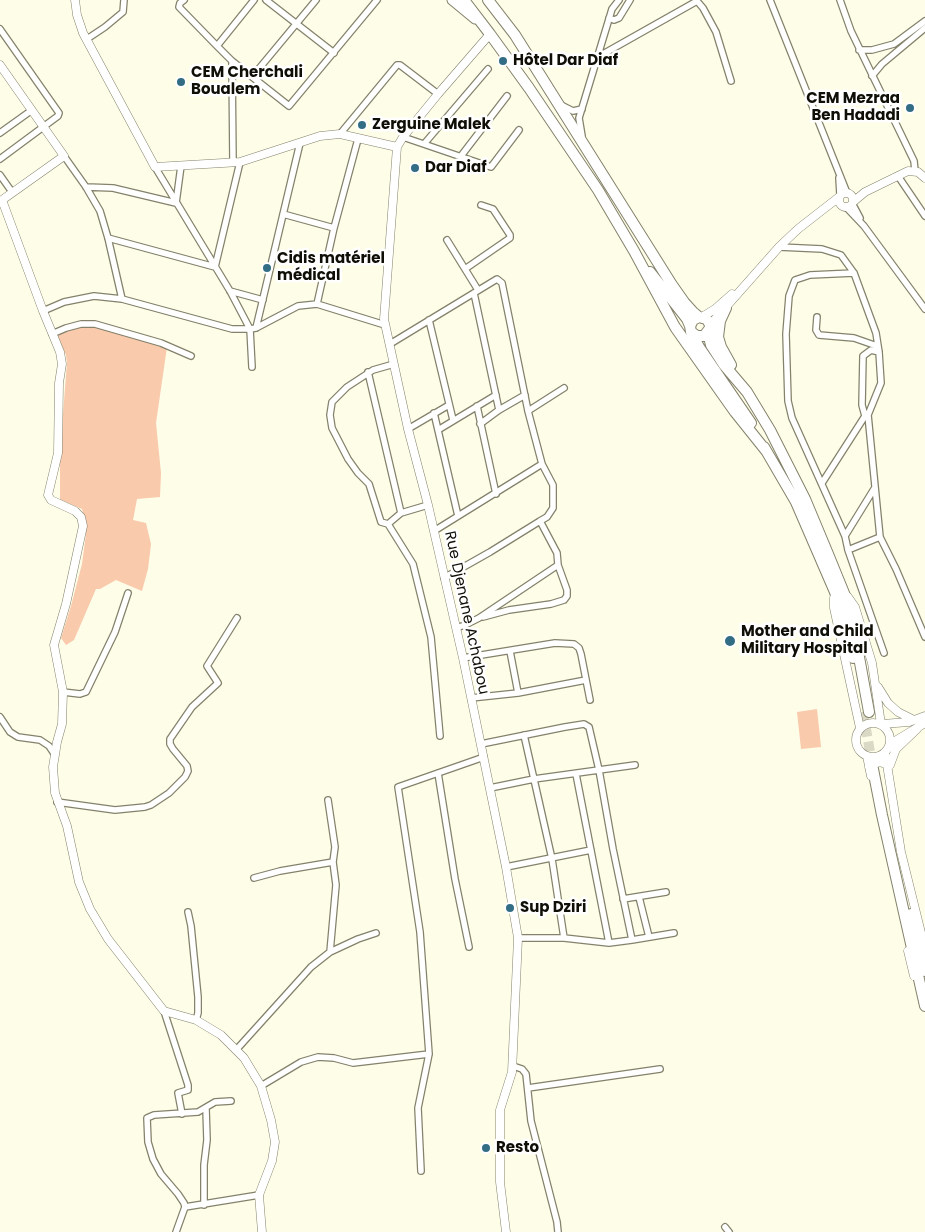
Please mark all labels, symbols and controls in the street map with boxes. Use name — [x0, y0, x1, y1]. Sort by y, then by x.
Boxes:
place label: Hôtel Dar Diaf — [513, 52, 618, 70]
marker: Hôtel Dar Diaf — [497, 55, 509, 67]
place label: CEM Cherchali Boualem — [191, 64, 303, 99]
marker: CEM Cherchali Boualem — [175, 76, 187, 88]
place label: CEM Mezraa Ben Hadadi — [806, 90, 900, 125]
marker: CEM Mezraa Ben Hadadi — [904, 102, 916, 114]
place label: Zerguine Malek — [372, 116, 491, 134]
marker: Zerguine Malek — [356, 119, 368, 131]
place label: Dar Diaf — [425, 159, 487, 177]
marker: Dar Diaf — [409, 162, 421, 174]
place label: Cidis matériel médical — [277, 250, 385, 285]
marker: Cidis matériel médical — [261, 262, 273, 274]
street label: Rue Djenane Achabou — [440, 530, 492, 696]
place label: Mother and Child Military Hospital — [741, 623, 874, 658]
marker: Mother and Child Military Hospital — [723, 634, 737, 648]
place label: Sup Dziri — [520, 899, 586, 917]
marker: Sup Dziri — [504, 902, 516, 914]
place label: Resto — [496, 1139, 539, 1157]
marker: Resto — [480, 1142, 492, 1154]

